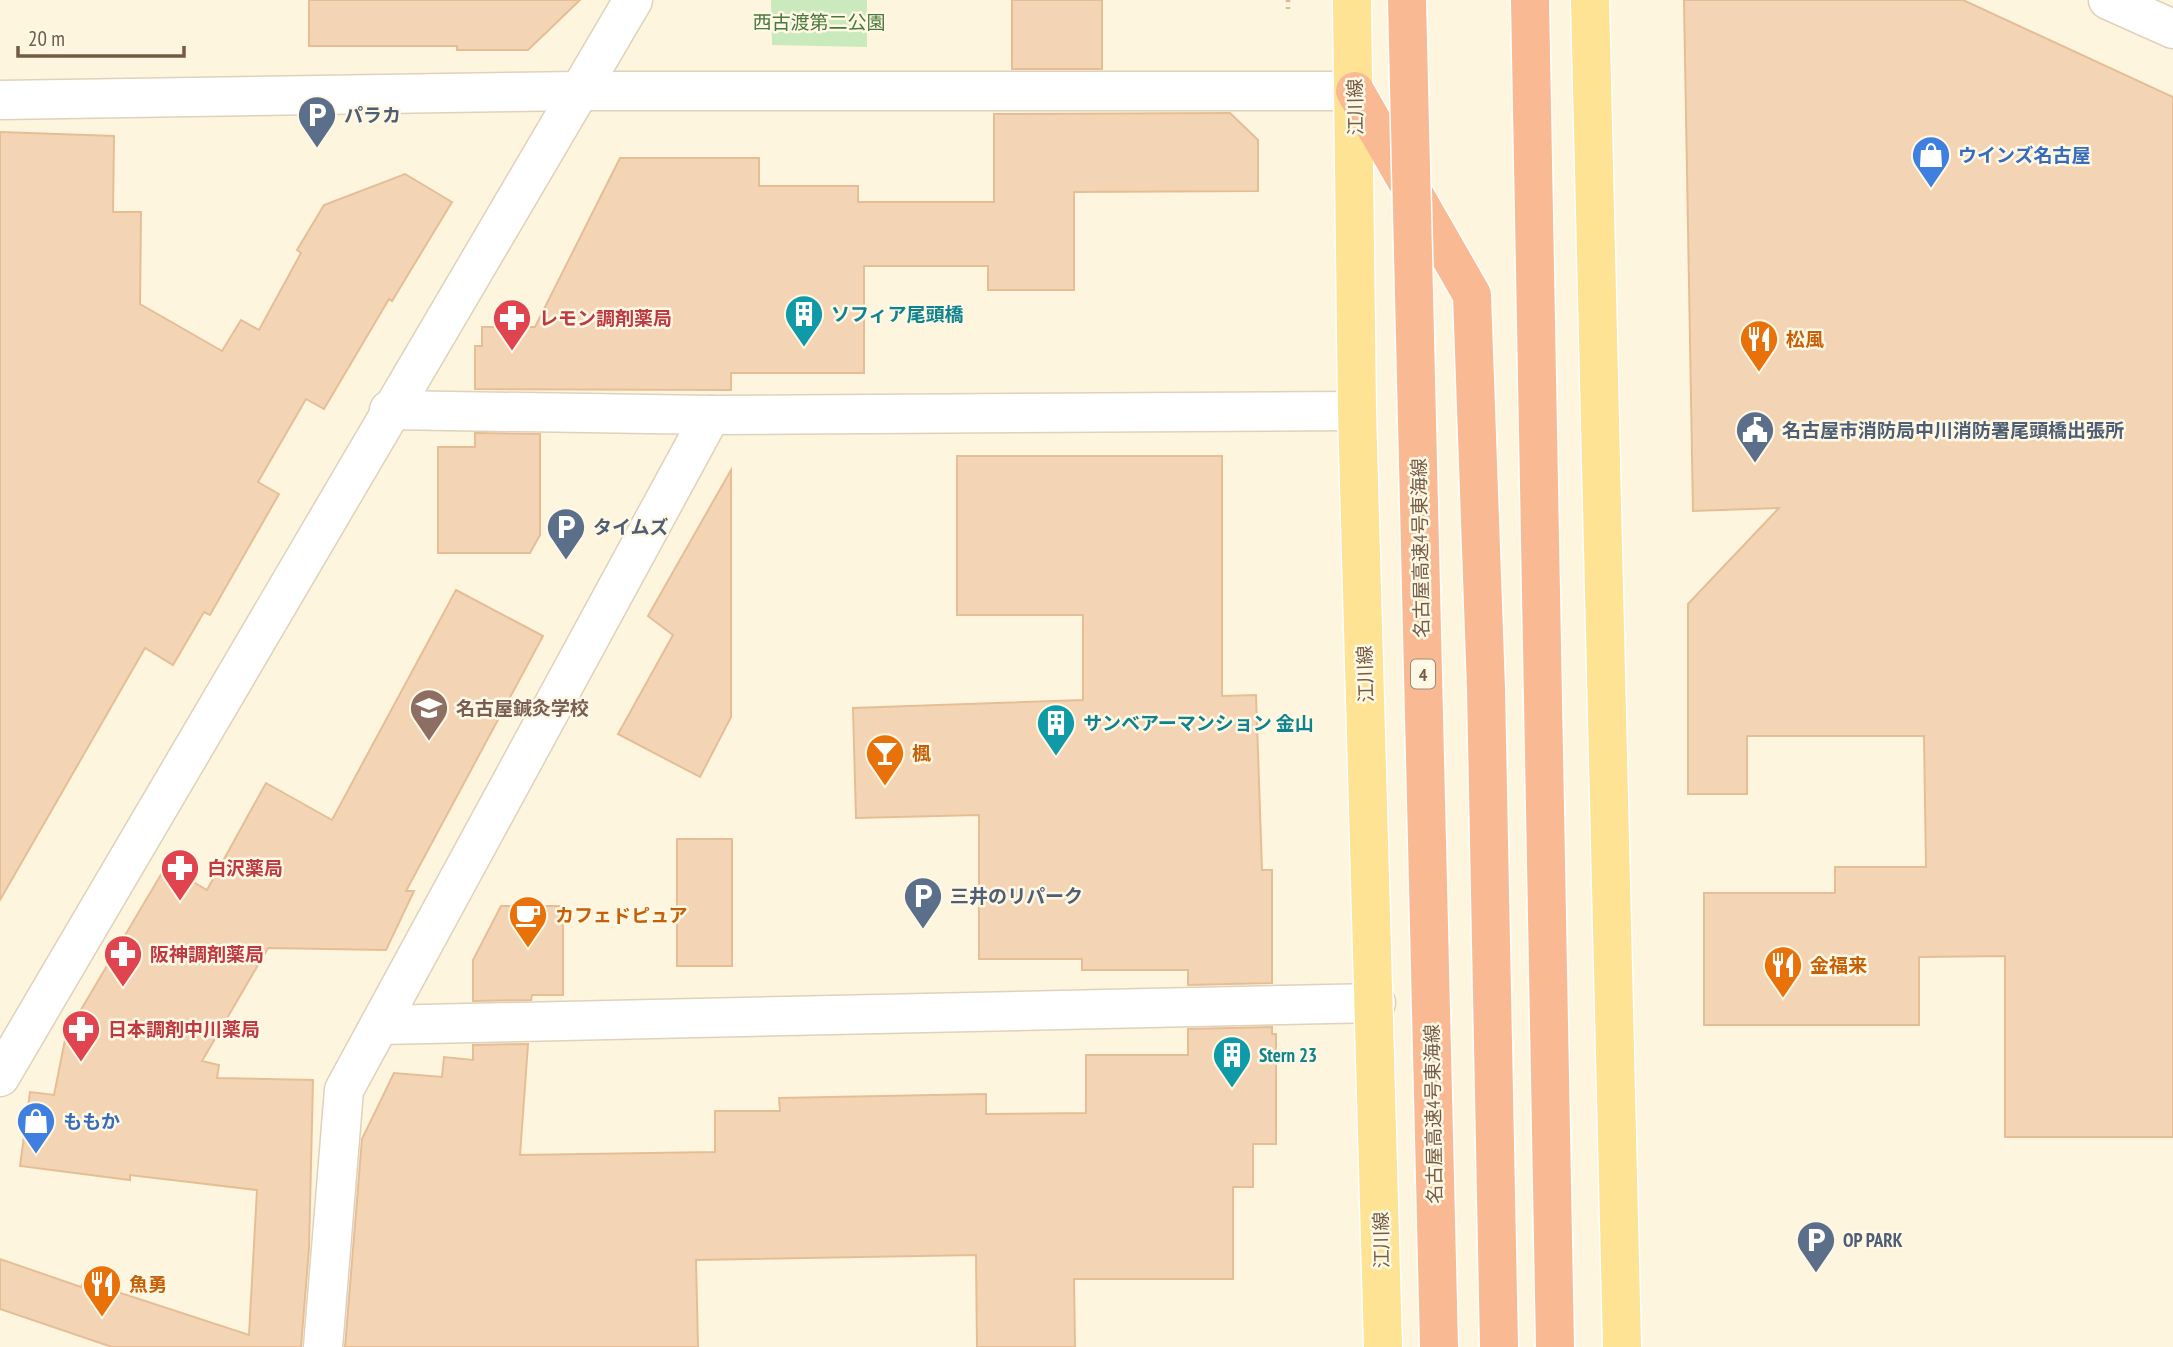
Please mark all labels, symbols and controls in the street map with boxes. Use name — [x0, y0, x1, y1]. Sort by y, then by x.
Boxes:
park label: 西古渡第二公園 — [752, 10, 886, 34]
scale bar — [18, 14, 184, 58]
text: 20 m — [28, 25, 65, 52]
street label: 江川線 — [1343, 78, 1367, 136]
parking icon: パラカ — [296, 94, 338, 149]
place label: パラカ — [344, 103, 401, 127]
shop icon: ウインズ名古屋 — [1910, 134, 1952, 189]
place label: ウインズ名古屋 — [1958, 143, 2091, 167]
building icon: ソフィア尾頭橋 — [783, 293, 825, 348]
pharmacy icon: レモン調剤薬局 — [491, 297, 533, 352]
place label: ソフィア尾頭橋 — [831, 302, 964, 326]
place label: レモン調剤薬局 — [539, 306, 672, 330]
restaurant icon: 松風 — [1738, 318, 1780, 373]
place label: 松風 — [1786, 327, 1824, 351]
public building icon: 名古屋市消防局中川消防署尾頭橋出張所 — [1734, 409, 1776, 464]
place label: 名古屋市消防局中川消防署尾頭橋出張所 — [1782, 418, 2124, 442]
street label: 名古屋高速4号東海線 — [1406, 458, 1434, 638]
parking icon: タイムズ — [545, 506, 587, 561]
place label: タイムズ — [593, 515, 669, 539]
street label: 江川線 — [1352, 645, 1378, 703]
road number: 4 — [1411, 660, 1435, 688]
school or university icon: 名古屋鍼灸学校 — [408, 687, 450, 742]
place label: 名古屋鍼灸学校 — [456, 696, 589, 720]
building icon: サンベアーマンション 金山 — [1035, 702, 1077, 757]
place label: サンベアーマンション 金山 — [1083, 711, 1314, 735]
bar icon: 楓 — [864, 732, 906, 787]
place label: 楓 — [912, 741, 931, 765]
pharmacy icon: 白沢薬局 — [159, 847, 201, 902]
place label: 白沢薬局 — [207, 856, 283, 880]
parking icon: 三井のリパーク — [902, 875, 944, 930]
place label: 三井のリパーク — [950, 884, 1083, 908]
cafe icon: カフェドピュア — [507, 894, 549, 949]
place label: カフェドピュア — [555, 903, 688, 927]
pharmacy icon: 阪神調剤薬局 — [102, 933, 144, 988]
place label: 阪神調剤薬局 — [150, 942, 264, 966]
restaurant icon: 金福来 — [1762, 944, 1804, 999]
place label: 金福来 — [1810, 953, 1867, 977]
pharmacy icon: 日本調剤中川薬局 — [60, 1008, 102, 1063]
place label: 日本調剤中川薬局 — [108, 1017, 260, 1041]
street label: 名古屋高速4号東海線 — [1419, 1024, 1447, 1204]
building icon: Stern 23 — [1211, 1034, 1253, 1089]
place label: Stern 23 — [1259, 1043, 1317, 1067]
shop icon: ももか — [15, 1100, 57, 1155]
place label: ももか — [63, 1109, 120, 1133]
street label: 江川線 — [1369, 1211, 1393, 1269]
parking icon: OP PARK — [1795, 1219, 1837, 1274]
place label: OP PARK — [1843, 1228, 1903, 1252]
restaurant icon: 魚勇 — [81, 1263, 123, 1318]
place label: 魚勇 — [129, 1272, 167, 1296]

